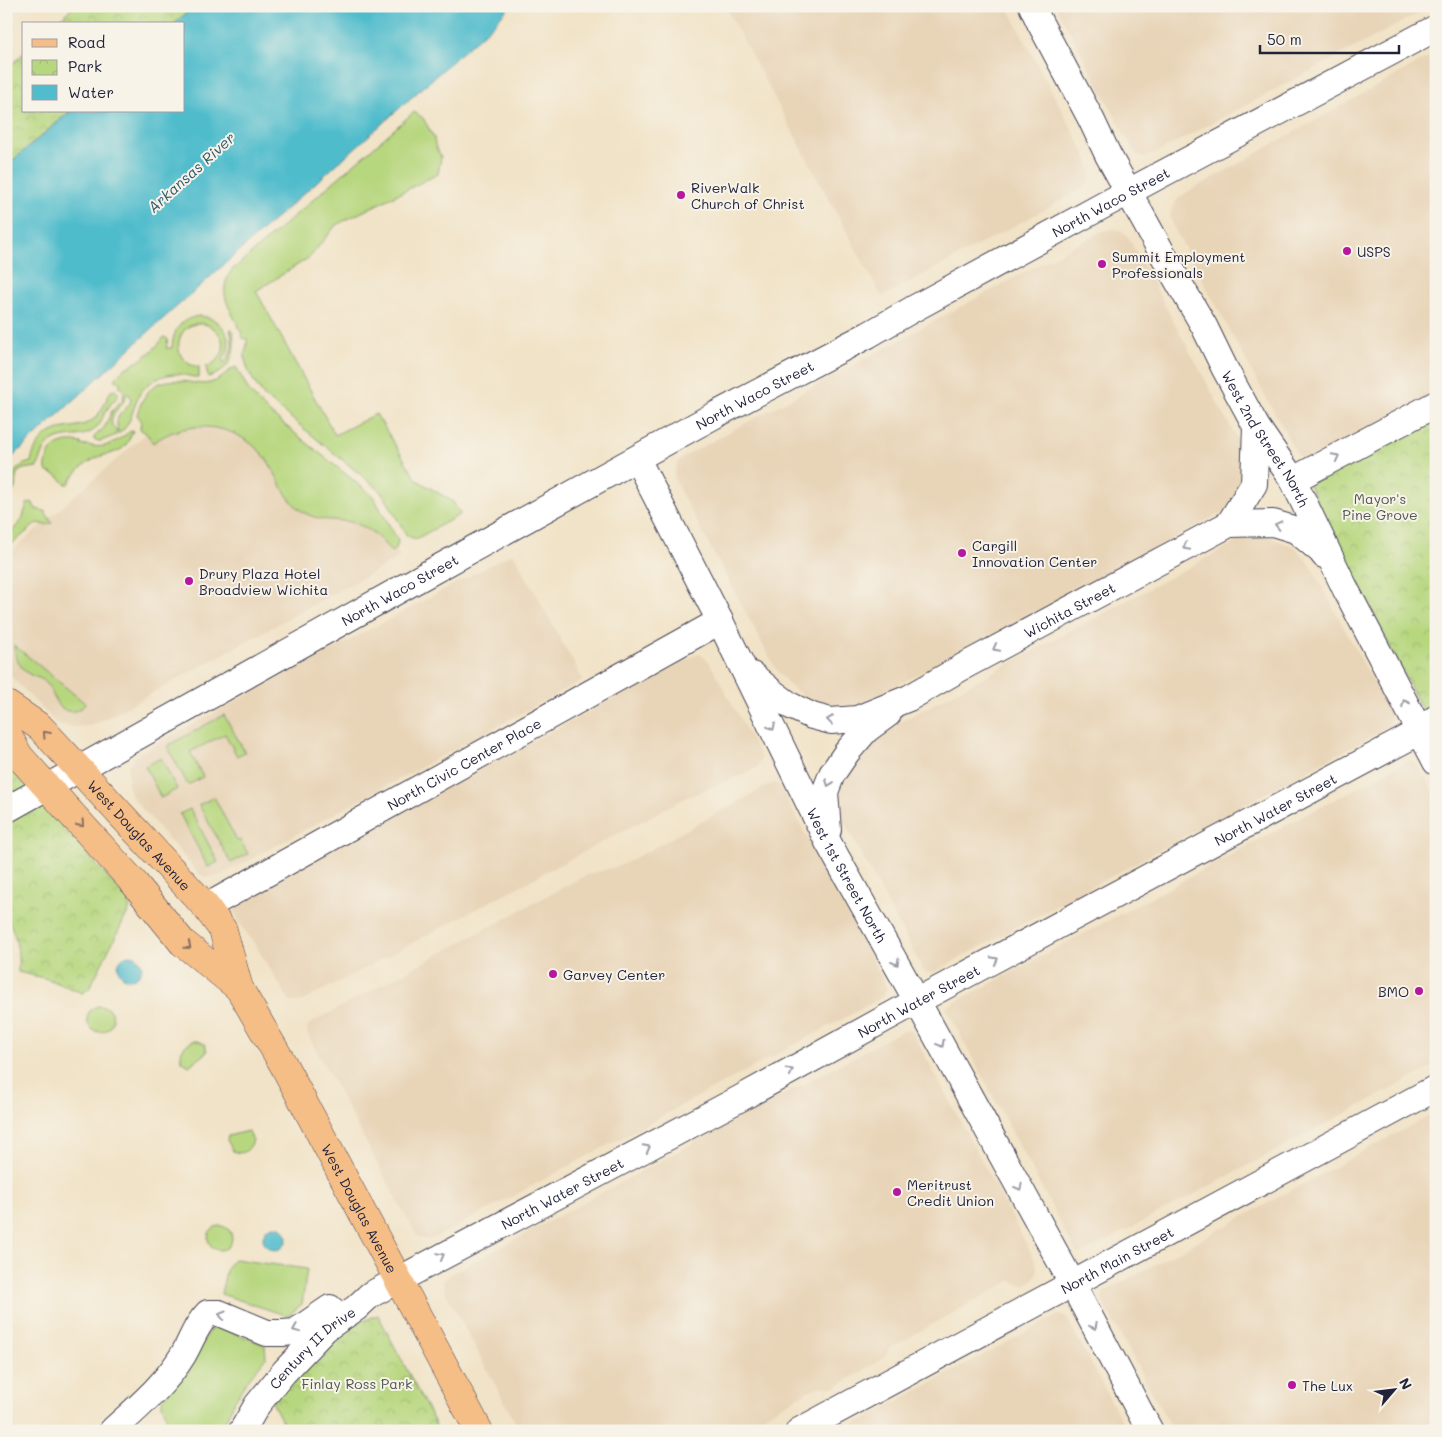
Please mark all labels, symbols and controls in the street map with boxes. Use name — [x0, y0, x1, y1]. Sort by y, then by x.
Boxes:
legend — [22, 22, 185, 112]
scale bar — [1260, 22, 1398, 54]
text: 50 m — [1267, 29, 1302, 49]
text: Road — [68, 32, 105, 52]
text: Park — [68, 56, 102, 76]
text: Water — [68, 82, 114, 102]
water label: Arkansas River — [143, 127, 239, 217]
street label: North Waco Street — [1048, 162, 1173, 241]
place label: RiverWalk Church of Christ — [691, 178, 805, 213]
marker: RiverWalk Church of Christ — [675, 189, 687, 201]
place label: USPS — [1357, 242, 1391, 261]
marker: USPS — [1341, 245, 1353, 257]
place label: Summit Employment Professionals — [1112, 247, 1245, 282]
marker: Summit Employment Professionals — [1096, 258, 1108, 270]
street label: North Waco Street — [692, 356, 817, 434]
street label: West 2nd Street North — [1218, 367, 1314, 510]
one-way arrow — [1331, 453, 1340, 463]
park label: Mayor's Pine Grove — [1342, 489, 1418, 524]
one-way arrow — [1274, 520, 1283, 531]
place label: Cargill Innovation Center — [972, 536, 1097, 571]
one-way arrow — [1182, 541, 1191, 551]
marker: Cargill Innovation Center — [956, 547, 968, 559]
street label: North Waco Street — [338, 549, 461, 630]
place label: Drury Plaza Hotel Broadview Wichita — [199, 564, 328, 599]
marker: Drury Plaza Hotel Broadview Wichita — [183, 575, 195, 587]
street label: Wichita Street — [1020, 577, 1118, 642]
one-way arrow — [993, 642, 1002, 652]
one-way arrow — [1401, 699, 1411, 708]
street label: North Civic Center Place — [383, 713, 544, 814]
one-way arrow — [825, 715, 833, 726]
one-way arrow — [766, 722, 777, 731]
one-way arrow — [43, 731, 52, 740]
street label: North Water Street — [1211, 769, 1340, 850]
street label: West Douglas Avenue — [84, 776, 195, 894]
one-way arrow — [825, 778, 835, 786]
street label: West 1st Street North — [803, 804, 892, 946]
one-way arrow — [75, 818, 84, 827]
one-way arrow — [182, 940, 191, 949]
one-way arrow — [989, 956, 998, 966]
one-way arrow — [889, 957, 899, 966]
street label: North Water Street — [854, 960, 983, 1042]
place label: Garvey Center — [563, 965, 665, 984]
marker: Garvey Center — [547, 968, 559, 980]
place label: BMO — [1378, 982, 1409, 1001]
marker: BMO — [1413, 985, 1425, 997]
one-way arrow — [935, 1039, 945, 1048]
one-way arrow — [785, 1067, 794, 1077]
street label: West Douglas Avenue — [318, 1140, 402, 1276]
one-way arrow — [642, 1144, 651, 1154]
street label: North Water Street — [497, 1153, 627, 1233]
place label: Meritrust Credit Union — [907, 1175, 994, 1210]
one-way arrow — [1012, 1182, 1022, 1191]
marker: Meritrust Credit Union — [891, 1186, 903, 1198]
street label: North Main Street — [1057, 1222, 1177, 1298]
one-way arrow — [436, 1252, 445, 1262]
street label: Century II Drive — [265, 1302, 359, 1393]
one-way arrow — [218, 1310, 227, 1321]
one-way arrow — [1088, 1321, 1098, 1330]
one-way arrow — [292, 1323, 301, 1333]
north arrow — [1370, 1364, 1420, 1414]
park label: Finlay Ross Park — [302, 1374, 413, 1393]
text: N — [1395, 1375, 1417, 1393]
place label: The Lux — [1302, 1376, 1353, 1395]
marker: The Lux — [1286, 1379, 1298, 1391]

